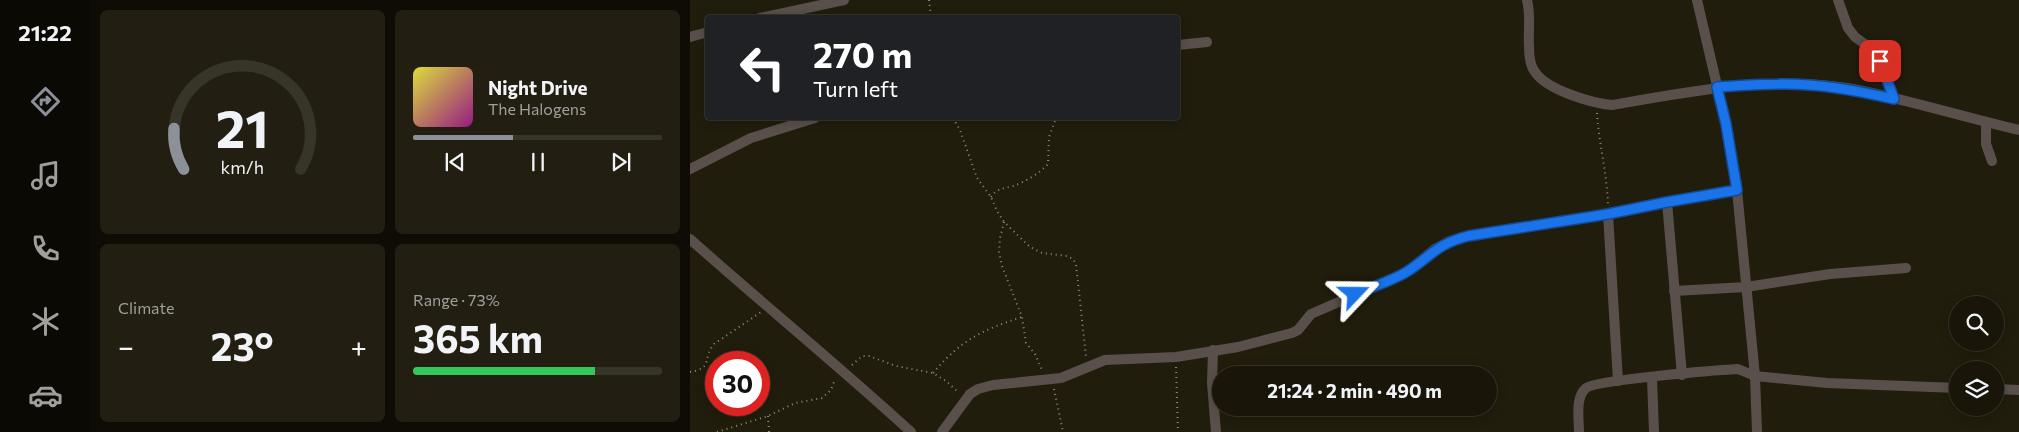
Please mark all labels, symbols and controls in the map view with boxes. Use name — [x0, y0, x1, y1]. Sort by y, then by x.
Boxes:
text: 21:22 — [18, 19, 72, 46]
text: 270 m — [813, 32, 912, 75]
icon: left — [730, 35, 795, 100]
pin — [1859, 40, 1901, 82]
icon: arrive — [1866, 47, 1894, 75]
text: Turn left — [813, 75, 898, 102]
text: Night Drive — [488, 76, 588, 99]
icon: directions — [28, 84, 63, 119]
text: 21 — [216, 95, 269, 159]
text: The Halogens — [488, 99, 586, 118]
icon: previous — [441, 148, 469, 176]
icon: pause — [524, 148, 552, 176]
icon: next — [607, 148, 635, 176]
text: km/h — [221, 156, 264, 178]
icon: music — [28, 158, 63, 193]
icon: phone — [28, 231, 63, 266]
position arrow — [1328, 267, 1380, 319]
text: Range · 73% — [413, 290, 500, 309]
map controls — [1949, 296, 2004, 416]
button: search — [1949, 296, 2004, 351]
text: Climate — [118, 298, 174, 317]
icon: climate — [28, 304, 63, 339]
text: 365 km — [413, 314, 543, 361]
text: 23° — [211, 322, 274, 369]
text: − — [118, 329, 134, 363]
text: + — [351, 329, 367, 363]
speed limit sign: 30 — [705, 351, 770, 416]
button: layers — [1949, 361, 2004, 416]
icon: car — [28, 378, 63, 413]
text: 21:24 · 2 min · 490 m — [1267, 379, 1442, 402]

